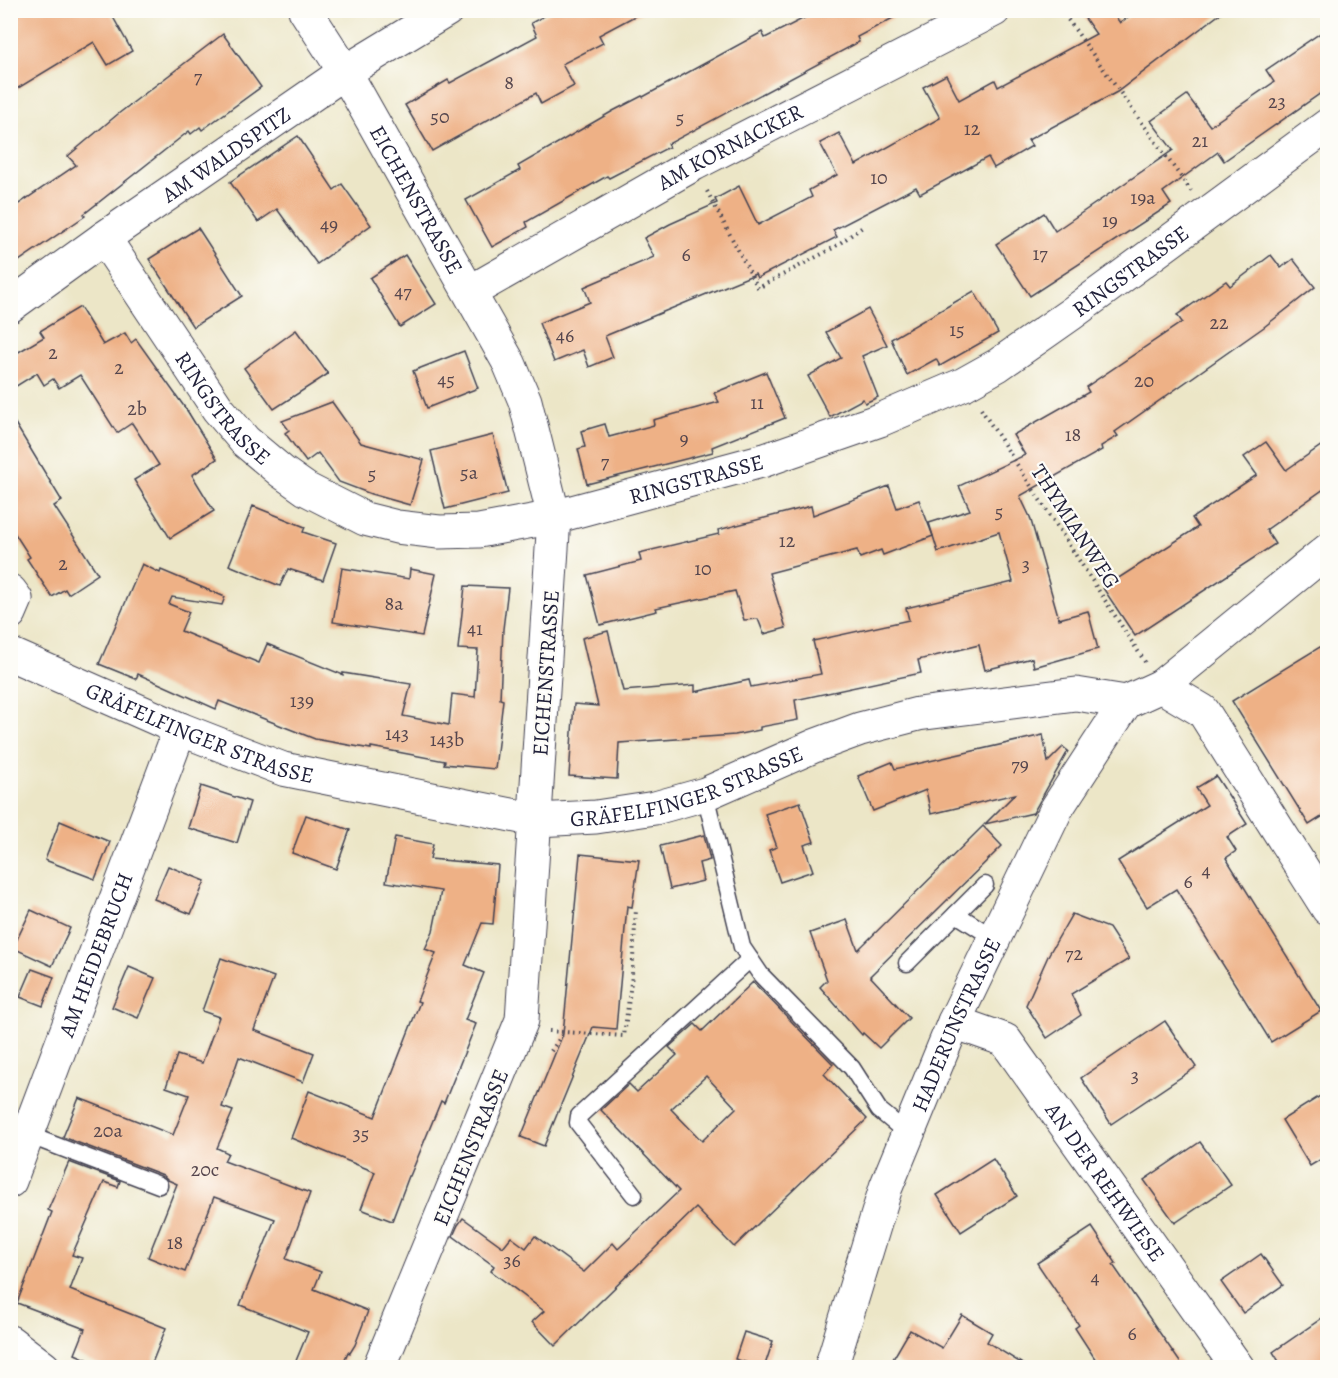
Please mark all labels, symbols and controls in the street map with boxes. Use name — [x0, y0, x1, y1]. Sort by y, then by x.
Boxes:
house number: 7 — [194, 63, 203, 90]
house number: 8 — [504, 69, 514, 96]
house number: 23 — [1268, 88, 1286, 115]
street label: AM KORNACKER — [651, 96, 809, 198]
street label: AM WALDSPITZ — [155, 100, 297, 210]
house number: 50 — [430, 103, 450, 130]
house number: 5 — [676, 104, 684, 131]
house number: 12 — [964, 115, 981, 142]
street label: EICHENSTRASSE — [362, 120, 470, 280]
house number: 21 — [1192, 127, 1208, 154]
house number: 10 — [870, 164, 888, 191]
house number: 19a — [1130, 184, 1156, 211]
house number: 19 — [1102, 207, 1118, 234]
house number: 49 — [320, 211, 338, 238]
street label: RINGSTRASSE — [1066, 218, 1195, 324]
house number: 17 — [1032, 240, 1048, 267]
house number: 6 — [681, 241, 691, 268]
house number: 47 — [394, 278, 412, 305]
house number: 22 — [1210, 309, 1229, 336]
house number: 15 — [949, 316, 965, 343]
house number: 46 — [556, 322, 574, 349]
house number: 2 — [48, 339, 58, 366]
street label: RINGSTRASSE — [168, 346, 277, 472]
house number: 2 — [114, 354, 124, 381]
house number: 45 — [437, 366, 455, 393]
house number: 20 — [1134, 367, 1154, 394]
house number: 11 — [750, 389, 764, 416]
house number: 2b — [127, 395, 147, 422]
house number: 18 — [1065, 421, 1081, 448]
house number: 9 — [679, 425, 689, 452]
street label: RINGSTRASSE — [626, 447, 767, 512]
house number: 7 — [601, 448, 610, 475]
street label: THYMIANWEG — [1024, 458, 1127, 595]
house number: 5a — [460, 459, 479, 486]
house number: 5 — [368, 460, 376, 487]
house number: 5 — [995, 498, 1003, 525]
house number: 12 — [779, 527, 796, 554]
house number: 2 — [58, 550, 68, 577]
house number: 3 — [1022, 551, 1030, 578]
house number: 10 — [694, 555, 712, 582]
street label: EICHENSTRASSE — [525, 589, 567, 757]
house number: 8a — [384, 590, 404, 617]
house number: 41 — [467, 615, 483, 642]
street label: GRÄFELFINGER STRASSE — [81, 675, 316, 791]
house number: 139 — [290, 687, 314, 714]
house number: 143 — [385, 720, 409, 747]
house number: 143b — [430, 726, 464, 753]
street label: GRÄFELFINGER STRASSE — [569, 739, 808, 834]
house number: 79 — [1011, 751, 1029, 778]
house number: 4 — [1201, 857, 1211, 884]
street label: AM HEIDEBRUCH — [51, 868, 141, 1042]
house number: 6 — [1183, 868, 1193, 895]
street label: HADERUNSTRASSE — [905, 933, 1008, 1116]
house number: 72 — [1065, 940, 1083, 967]
house number: 3 — [1131, 1062, 1139, 1089]
street label: EICHENSTRASSE — [426, 1065, 516, 1230]
street label: AN DER REHWIESE — [1037, 1096, 1172, 1268]
house number: 20a — [93, 1117, 123, 1144]
house number: 35 — [353, 1120, 369, 1147]
house number: 20c — [191, 1156, 219, 1183]
house number: 18 — [167, 1229, 183, 1256]
house number: 36 — [503, 1247, 521, 1274]
house number: 4 — [1090, 1264, 1100, 1291]
house number: 6 — [1127, 1320, 1137, 1347]

